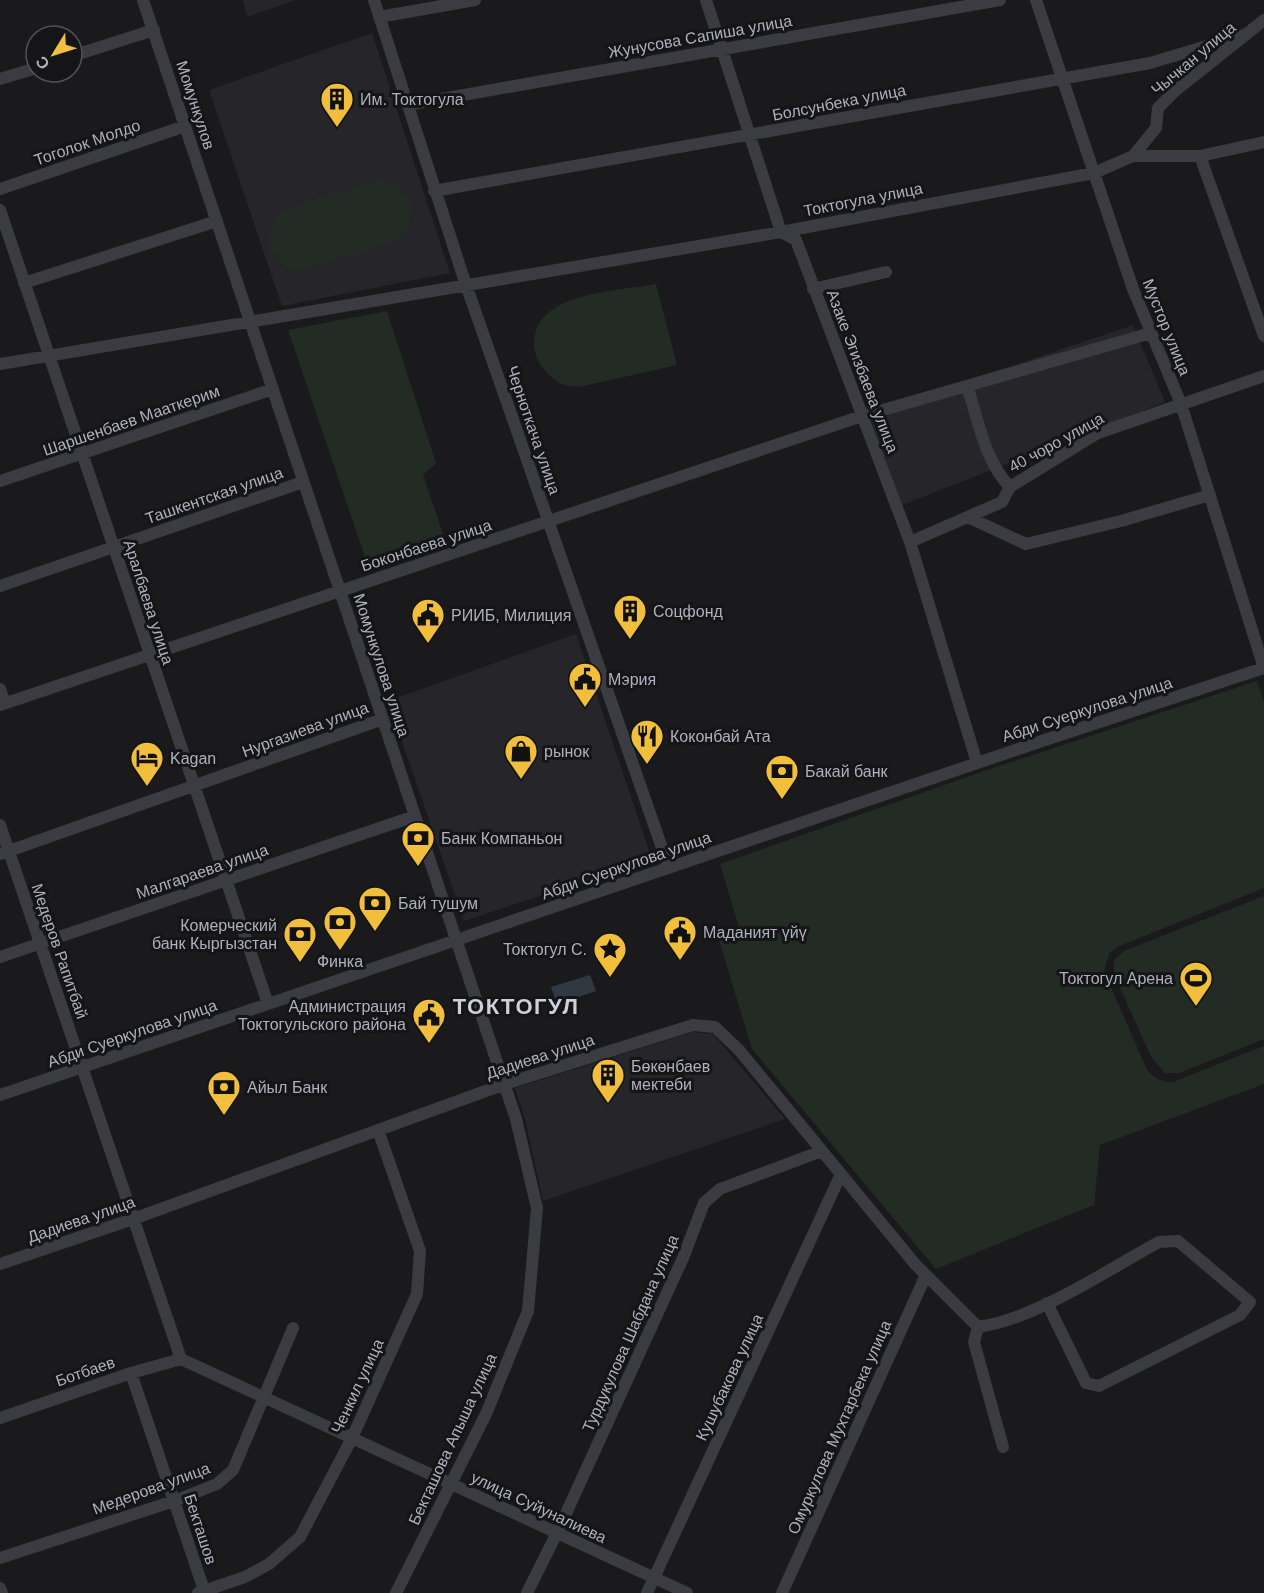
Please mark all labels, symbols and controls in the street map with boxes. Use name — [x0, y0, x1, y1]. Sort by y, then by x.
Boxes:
street label: Жунусова Сапиша улица — [607, 12, 793, 61]
street label: Чычкан улица — [1148, 18, 1239, 98]
north arrow — [24, 24, 84, 84]
text: С — [32, 53, 53, 73]
street label: Момункулов — [173, 59, 218, 152]
building icon: Им. Токтогула — [319, 81, 355, 128]
street label: Болсунбека улица — [771, 81, 907, 124]
place label: Им. Токтогула — [360, 91, 464, 108]
street label: Тоголок Молдо — [32, 116, 142, 169]
street label: Токтогула улица — [802, 180, 924, 219]
street label: Мустор улица — [1139, 276, 1194, 378]
street label: Азаке Эгизбаева улица — [824, 287, 902, 455]
street label: Черноткача улица — [504, 364, 564, 497]
street label: Шаршенбаев Мааткерим — [41, 382, 222, 459]
street label: 40 чоро улица — [1006, 409, 1107, 475]
street label: Ташкентская улица — [143, 464, 285, 527]
street label: Боконбаева улица — [359, 516, 494, 575]
street label: Аралбаева улица — [120, 538, 177, 667]
street label: Момункулова улица — [350, 592, 413, 739]
building icon: Соцфонд — [612, 593, 648, 640]
public building icon: РИИБ, Милиция — [410, 597, 446, 644]
place label: Соцфонд — [653, 603, 724, 620]
place label: РИИБ, Милиция — [451, 607, 571, 624]
public building icon: Мэрия — [567, 661, 603, 708]
place label: Мэрия — [608, 671, 656, 688]
street label: Абди Суеркулова улица — [1000, 674, 1174, 745]
street label: Нургазиева улица — [240, 699, 371, 760]
restaurant icon: Коконбай Ата — [629, 718, 665, 765]
place label: Коконбай Ата — [670, 728, 771, 745]
shop icon: рынок — [503, 733, 539, 780]
hotel icon: Kagan — [129, 740, 165, 787]
place label: рынок — [544, 743, 590, 760]
place label: Kagan — [170, 750, 216, 767]
bank icon: Бакай банк — [764, 753, 800, 800]
place label: Бакай банк — [805, 763, 889, 780]
bank icon: Банк Компаньон — [400, 820, 436, 867]
street label: Абди Суеркулова улица — [539, 828, 713, 902]
place label: Банк Компаньон — [441, 830, 562, 847]
street label: Малгараева улица — [134, 841, 270, 902]
street label: Медеров Рапитбай — [28, 881, 91, 1021]
bank icon: Бай тушум — [357, 885, 393, 932]
place label: Бай тушум — [398, 895, 478, 912]
bank icon: Финка — [322, 904, 358, 951]
public building icon: Маданият үйү — [662, 914, 698, 961]
bank icon: Комерческий банк Кыргызстан — [282, 916, 318, 963]
place label: Комерческий банк Кыргызстан — [152, 917, 277, 952]
place label: Маданият үйү — [703, 924, 807, 941]
place icon: Токтогул С. — [592, 931, 628, 978]
place label: Токтогул С. — [503, 941, 587, 958]
place label: Финка — [317, 953, 363, 970]
sports icon: Токтогул Арена — [1178, 960, 1214, 1007]
place label: Токтогул Арена — [1059, 970, 1173, 987]
district label: ТОКТОГУЛ — [453, 994, 579, 1019]
street label: Абди Суеркулова улица — [45, 996, 219, 1070]
public building icon: Администрация Токтогульского района — [411, 997, 447, 1044]
place label: Администрация Токтогульского района — [238, 998, 406, 1033]
street label: Дадиева улица — [484, 1031, 596, 1082]
building icon: Бөкөнбаев мектеби — [590, 1057, 626, 1104]
place label: Бөкөнбаев мектеби — [631, 1058, 710, 1093]
bank icon: Айыл Банк — [206, 1069, 242, 1116]
place label: Айыл Банк — [247, 1079, 328, 1096]
street label: Дадиева улица — [25, 1193, 137, 1246]
street label: Турдукулова Шабдана улица — [579, 1232, 682, 1434]
street label: Кушубакова улица — [693, 1311, 766, 1443]
street label: Омуркулова Мухтарбека улица — [784, 1318, 894, 1537]
street label: Ченкил улица — [328, 1336, 387, 1436]
street label: Бекташова Апыша улица — [405, 1351, 500, 1528]
street label: Ботбаев — [53, 1353, 117, 1390]
street label: Медерова улица — [90, 1459, 212, 1518]
street label: улица Суйуналиева — [469, 1469, 609, 1546]
street label: Бекташов — [181, 1492, 220, 1566]

